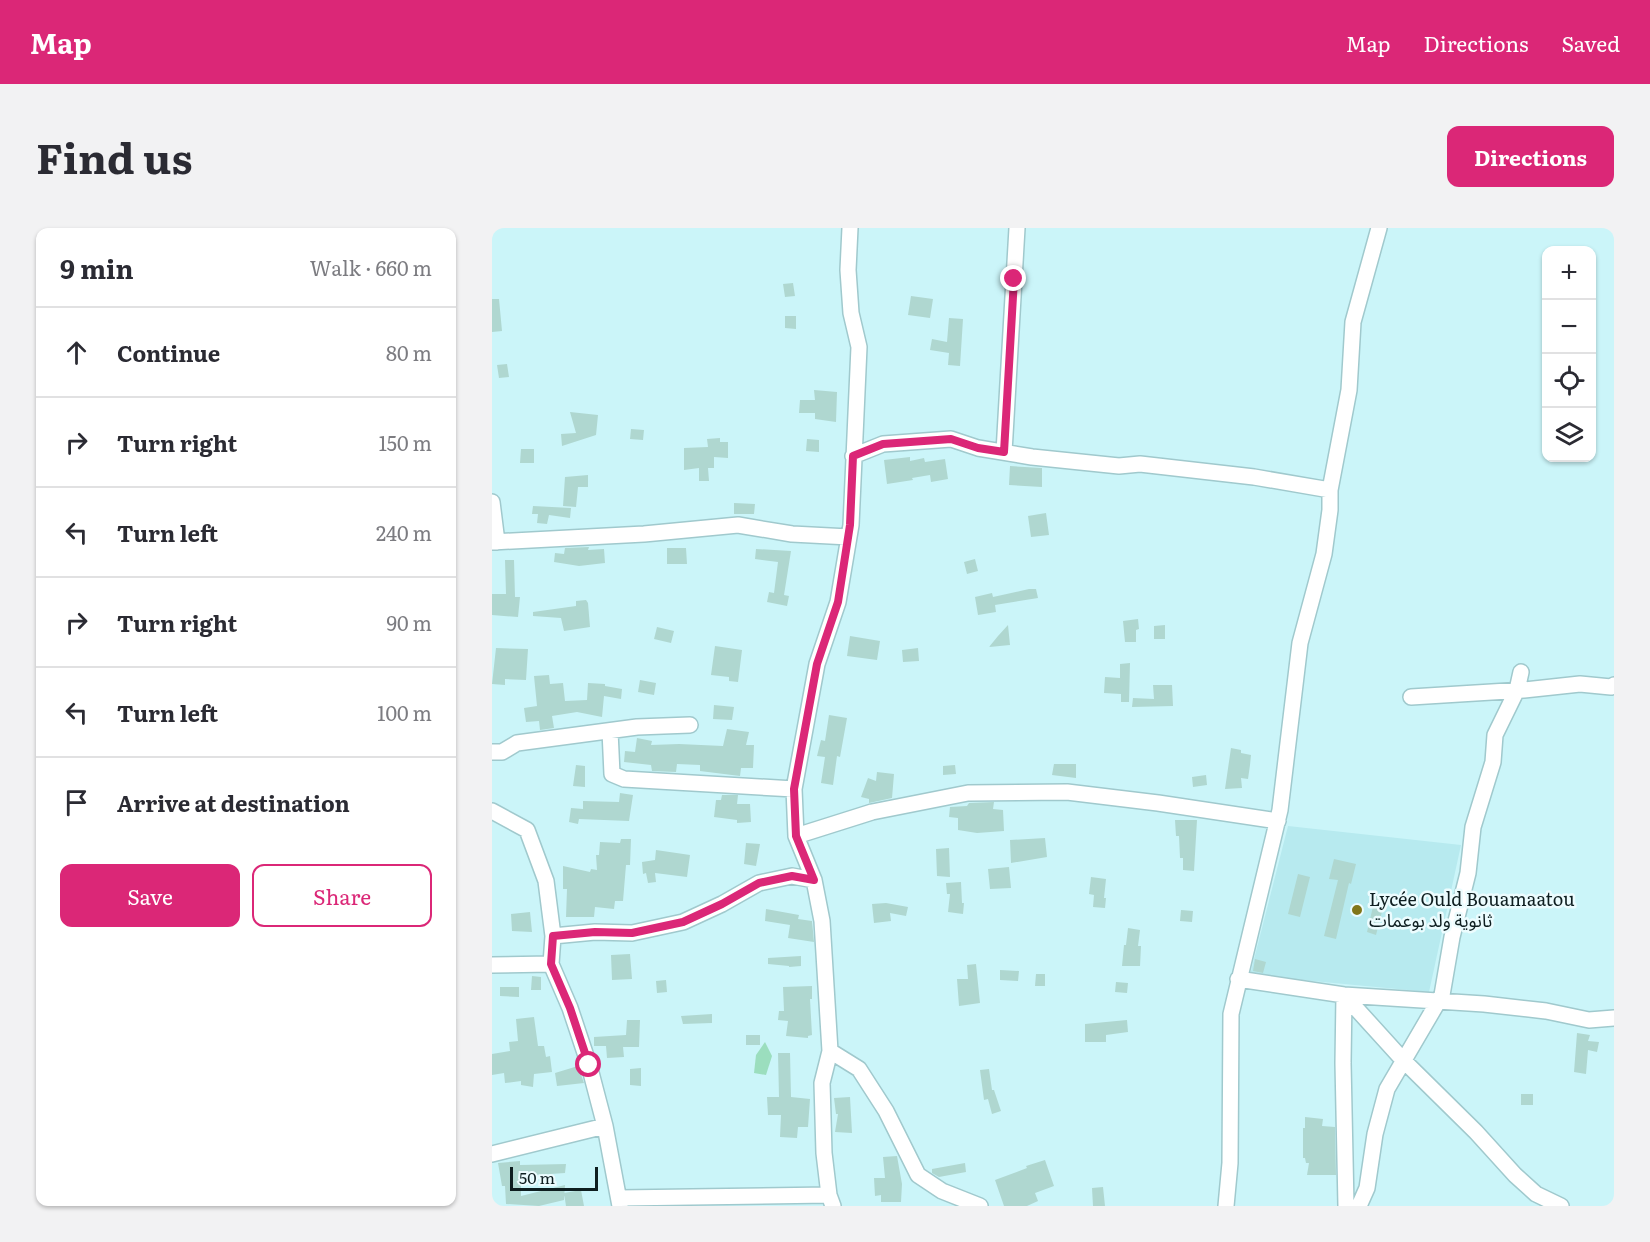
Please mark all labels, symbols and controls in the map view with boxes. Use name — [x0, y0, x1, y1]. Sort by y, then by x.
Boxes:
text: Map — [30, 21, 92, 63]
text: Map — [1346, 27, 1391, 58]
text: Directions — [1424, 27, 1529, 58]
text: Saved — [1562, 27, 1620, 58]
text: Find us — [36, 125, 193, 187]
button: Directions — [1447, 126, 1614, 187]
map controls — [1542, 246, 1596, 462]
button: + — [1542, 246, 1596, 300]
text: 9 min — [60, 248, 134, 287]
text: Walk · 660 m — [310, 252, 432, 282]
route end — [1000, 265, 1026, 291]
button: − — [1542, 300, 1596, 354]
icon: ahead — [60, 336, 93, 369]
text: Continue — [117, 336, 220, 369]
text: 80 m — [386, 337, 432, 367]
button: locate — [1542, 354, 1596, 408]
button: layers — [1542, 408, 1596, 462]
icon: right — [60, 426, 93, 459]
text: Turn right — [117, 426, 237, 459]
text: 150 m — [379, 427, 432, 457]
icon: left — [60, 516, 93, 549]
text: Turn left — [117, 516, 218, 549]
text: 240 m — [376, 517, 432, 547]
icon: right — [60, 606, 93, 639]
text: Turn right — [117, 606, 237, 639]
text: 90 m — [387, 607, 432, 637]
icon: left — [60, 696, 93, 729]
text: Turn left — [117, 696, 218, 729]
text: 100 m — [377, 697, 432, 727]
icon: arrive — [60, 786, 93, 819]
text: Arrive at destination — [117, 786, 350, 819]
button: Save — [60, 864, 240, 927]
button: Share — [252, 864, 432, 927]
place label: Lycée Ould Bouamaatou ثانوية ولد بوعمات — [1369, 885, 1575, 933]
marker: Lycée Ould Bouamaatou ثانوية ولد بوعمات — [1350, 903, 1364, 917]
route start — [575, 1051, 601, 1077]
scale bar — [510, 1164, 598, 1192]
text: 50 m — [519, 1165, 555, 1189]

